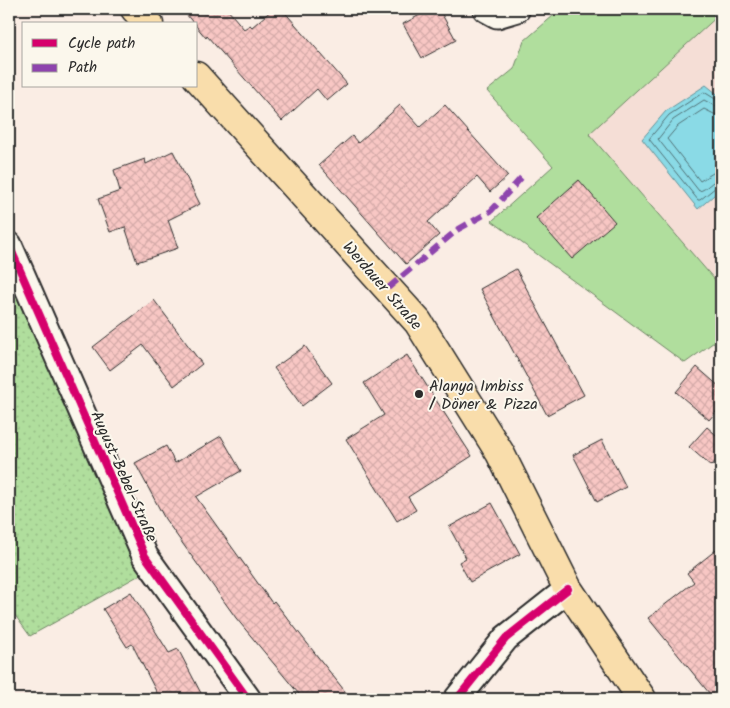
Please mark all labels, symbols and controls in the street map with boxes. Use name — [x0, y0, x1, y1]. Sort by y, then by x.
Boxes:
legend — [22, 22, 198, 88]
text: Cycle path — [68, 32, 135, 56]
text: Path — [68, 56, 97, 80]
street label: Werdauer Straße — [336, 236, 428, 336]
place label: Alanya Imbiss / Döner & Pizza — [429, 374, 538, 417]
marker: Alanya Imbiss / Döner & Pizza — [413, 388, 425, 400]
street label: August-Bebel-Straße — [83, 407, 164, 546]

